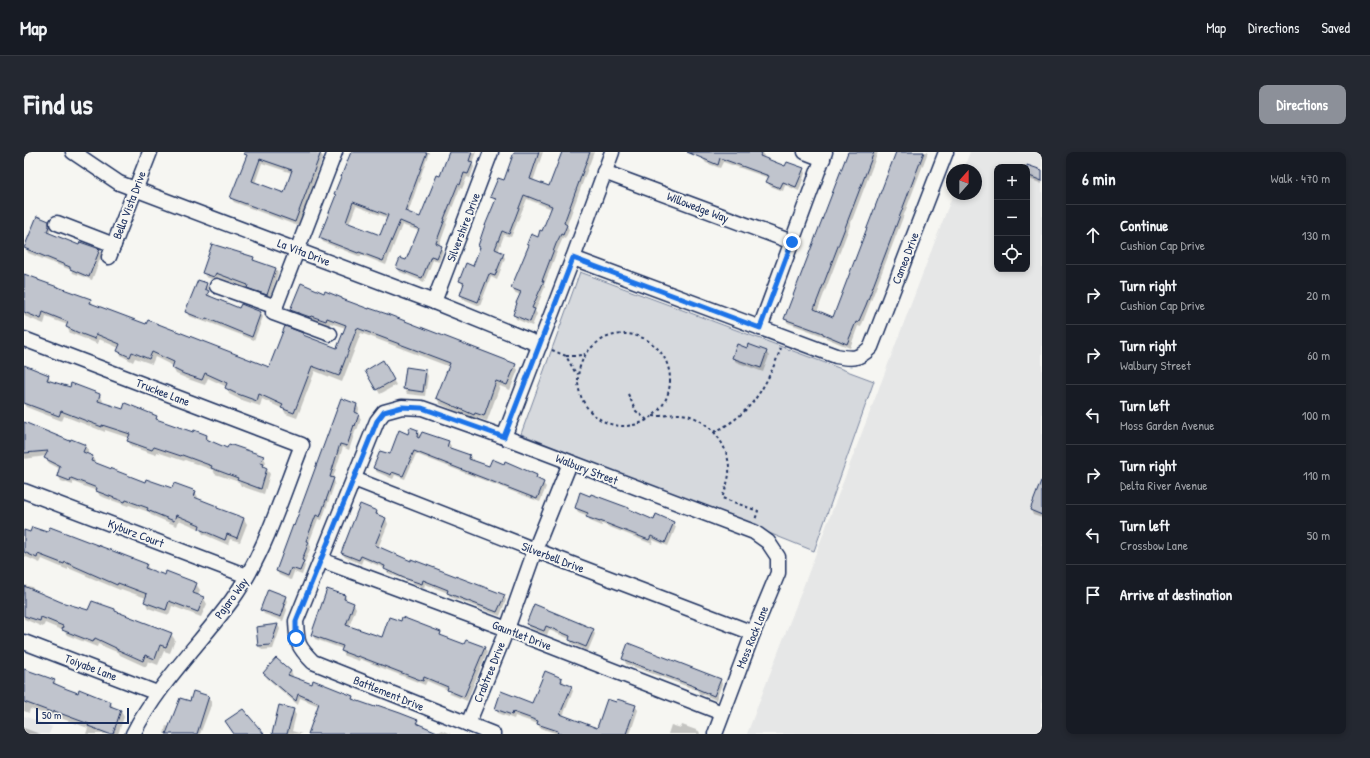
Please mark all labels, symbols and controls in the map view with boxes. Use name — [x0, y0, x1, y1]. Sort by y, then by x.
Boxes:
text: Map — [20, 15, 47, 41]
text: Map — [1206, 18, 1226, 37]
text: Directions — [1248, 18, 1299, 37]
text: Saved — [1321, 18, 1350, 37]
text: Find us — [24, 85, 93, 123]
button: Directions — [1259, 85, 1346, 124]
north arrow — [946, 164, 982, 200]
map controls — [994, 164, 1030, 272]
button: + — [994, 164, 1030, 200]
text: 6 min — [1082, 167, 1116, 190]
street label: Bella Vista Drive — [108, 168, 150, 242]
text: Walk · 470 m — [1270, 169, 1330, 187]
street label: Willowedge Way — [665, 187, 731, 227]
street label: Silvershire Drive — [442, 190, 484, 264]
button: − — [994, 200, 1030, 236]
text: Continue — [1120, 215, 1168, 236]
icon: ahead — [1082, 224, 1104, 246]
text: 130 m — [1302, 226, 1330, 244]
street label: Cameo Drive — [887, 229, 923, 286]
route end — [783, 233, 801, 251]
street label: La Vita Drive — [275, 234, 333, 270]
button: locate — [994, 236, 1030, 272]
text: Cushion Cap Drive — [1120, 236, 1205, 254]
text: Turn right — [1120, 275, 1176, 296]
icon: right — [1082, 284, 1104, 306]
text: 20 m — [1306, 286, 1330, 304]
text: Cushion Cap Drive — [1120, 296, 1205, 314]
text: Turn right — [1120, 335, 1176, 356]
icon: right — [1082, 344, 1104, 366]
text: 60 m — [1307, 346, 1330, 364]
text: Walbury Street — [1120, 356, 1191, 374]
street label: Truckee Lane — [134, 374, 193, 410]
text: Turn left — [1120, 395, 1170, 416]
icon: left — [1082, 404, 1104, 426]
text: 100 m — [1302, 406, 1330, 424]
text: Moss Garden Avenue — [1120, 416, 1214, 434]
street label: Walbury Street — [553, 449, 621, 489]
text: Turn right — [1120, 455, 1176, 476]
icon: right — [1082, 464, 1104, 486]
text: 110 m — [1303, 466, 1330, 484]
text: Delta River Avenue — [1120, 476, 1208, 494]
street label: Kyburz Court — [106, 515, 167, 552]
text: Turn left — [1120, 515, 1170, 536]
icon: left — [1082, 524, 1104, 546]
text: 50 m — [1307, 526, 1330, 544]
text: Crossbow Lane — [1120, 536, 1188, 554]
street label: Silverbell Drive — [519, 537, 587, 577]
street label: Pajaro Way — [210, 574, 252, 622]
icon: arrive — [1082, 584, 1104, 606]
text: Arrive at destination — [1120, 584, 1232, 605]
street label: Moss Rock Lane — [732, 603, 772, 671]
street label: Gauntlet Drive — [490, 616, 554, 654]
route start — [287, 629, 305, 647]
street label: Crabtree Drive — [469, 639, 509, 705]
street label: Toiyabe Lane — [62, 649, 120, 685]
street label: Battlement Drive — [351, 671, 427, 715]
scale bar — [36, 706, 129, 725]
text: 50 m — [42, 708, 62, 722]

